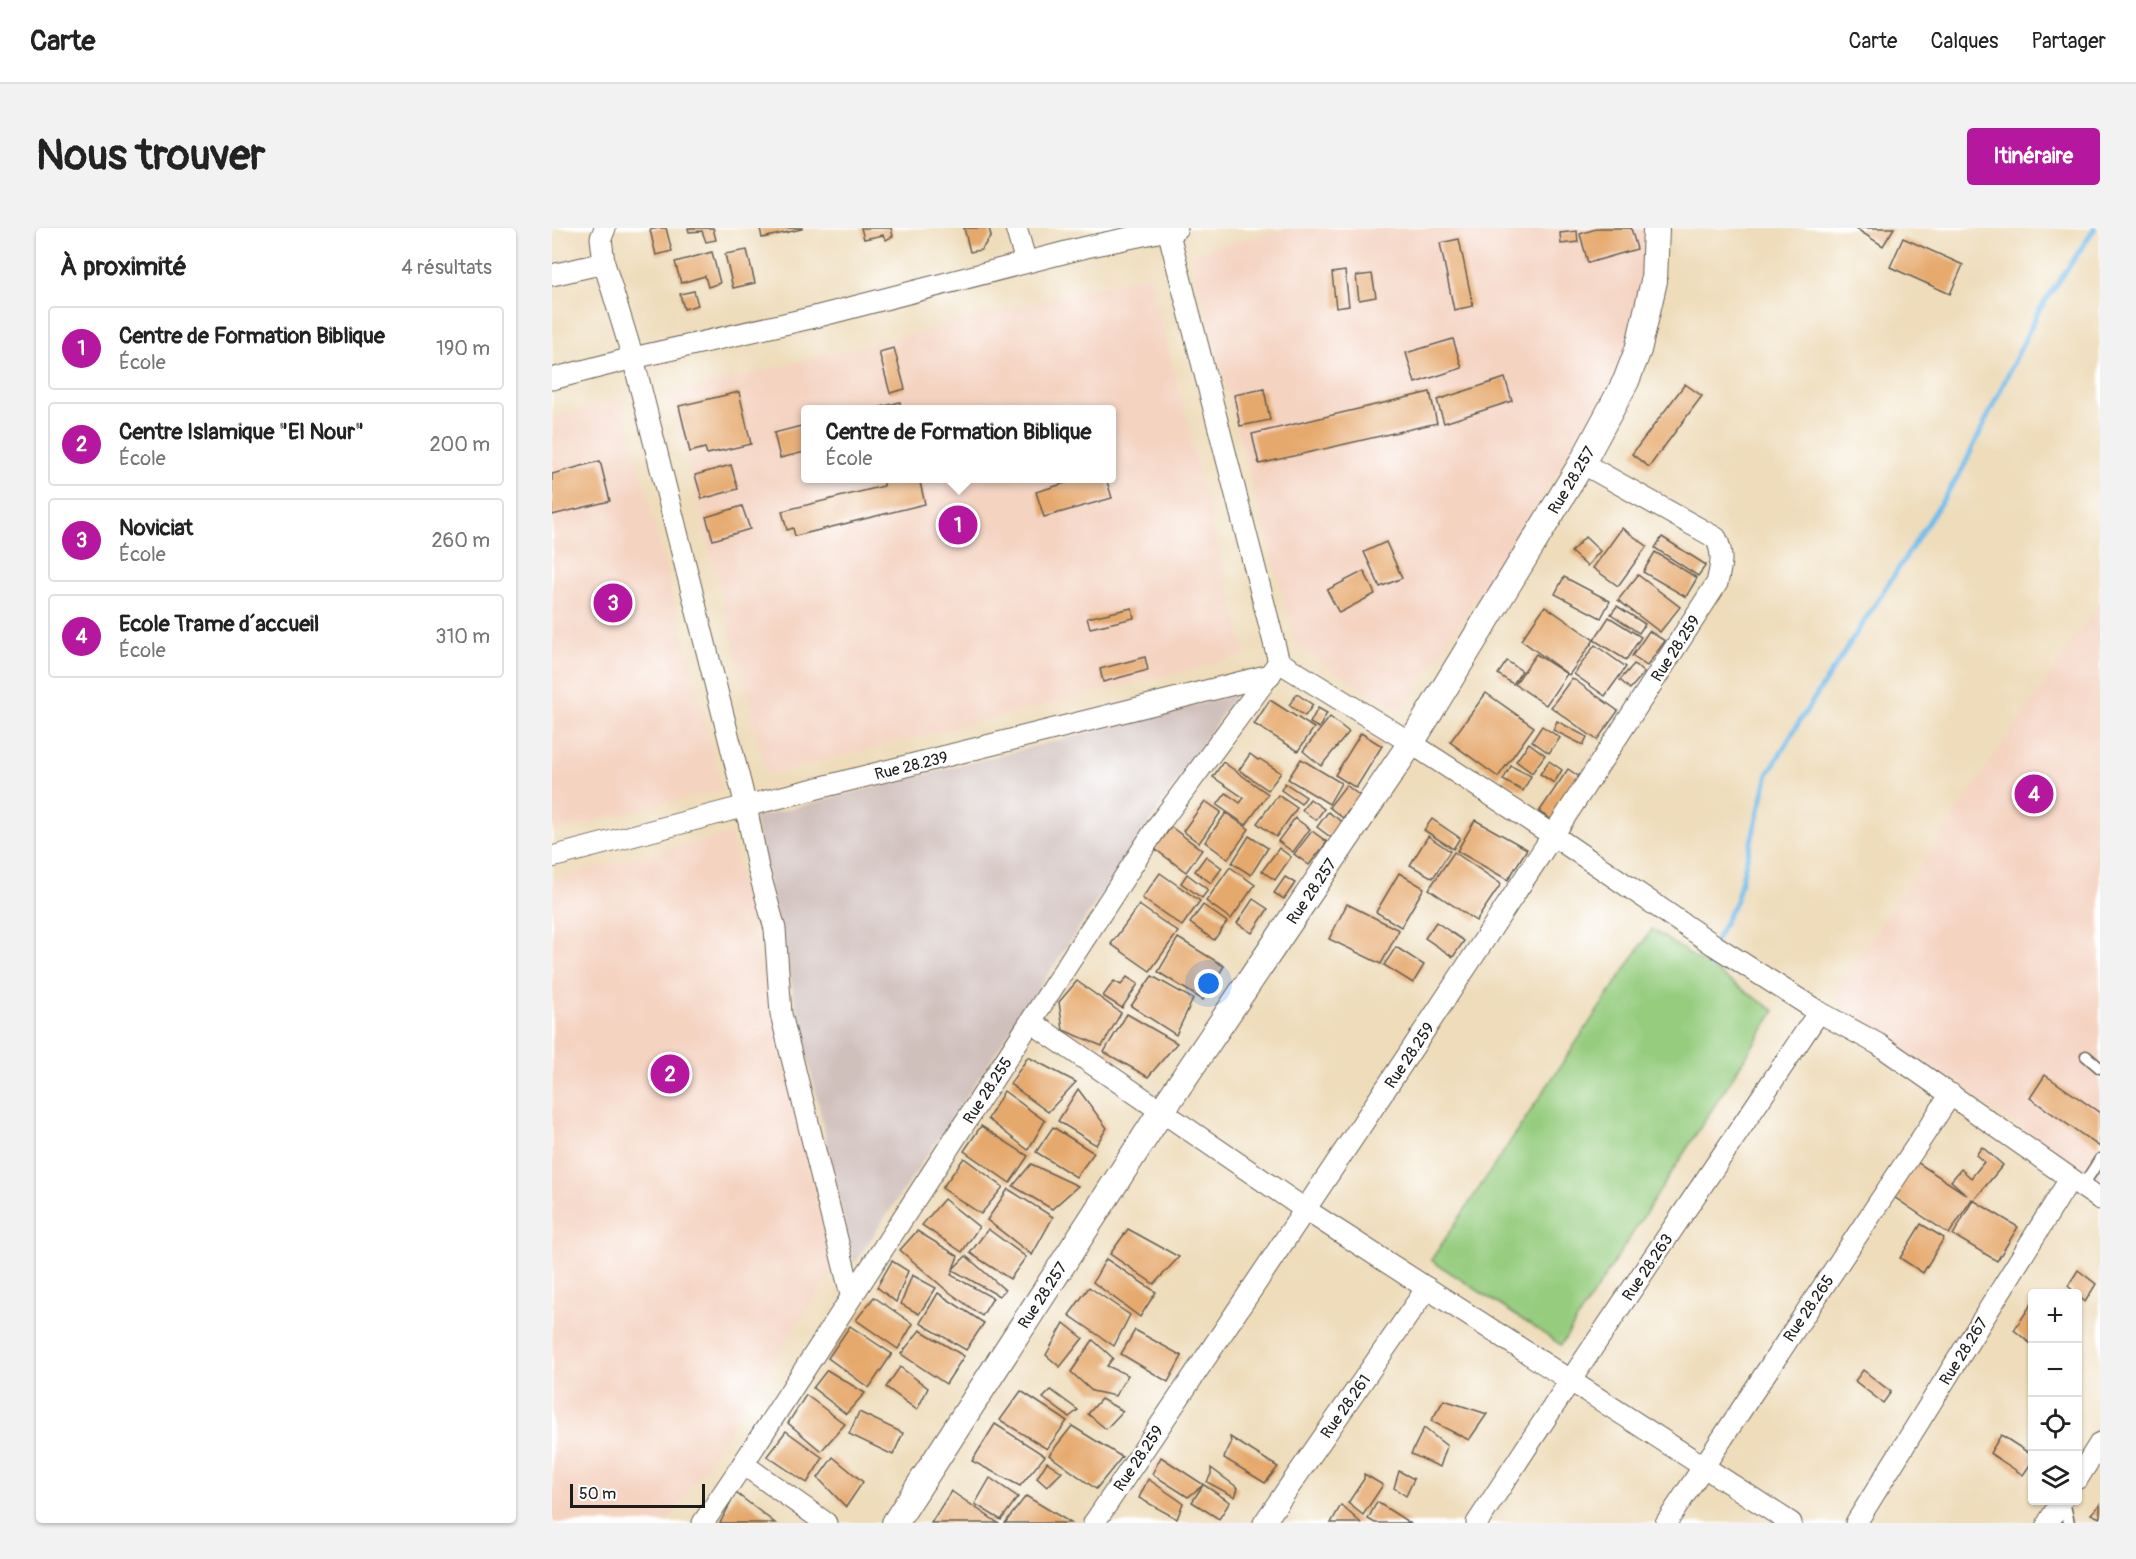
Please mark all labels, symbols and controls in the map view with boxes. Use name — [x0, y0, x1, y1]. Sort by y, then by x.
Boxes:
text: Carte — [30, 24, 95, 59]
text: Carte — [1848, 28, 1897, 55]
text: Calques — [1930, 28, 1998, 55]
text: Partager — [2031, 28, 2106, 55]
button: Itinéraire — [1967, 128, 2100, 185]
text: Nous trouver — [36, 130, 265, 182]
text: À proximité — [60, 251, 187, 283]
text: 4 résultats — [401, 255, 492, 280]
text: Centre de Formation Biblique — [119, 322, 385, 350]
text: 1 — [78, 336, 85, 361]
text: 190 m — [436, 336, 490, 361]
text: École — [119, 350, 166, 375]
popup — [801, 405, 1116, 483]
text: Centre Islamique "El Nour" — [119, 418, 364, 446]
text: Centre de Formation Biblique — [826, 418, 1091, 446]
text: 2 — [76, 432, 87, 457]
text: 200 m — [429, 432, 490, 457]
street label: Rue 28.257 — [1544, 443, 1600, 518]
text: École — [119, 446, 166, 471]
text: École — [826, 446, 872, 471]
pin: 1 — [938, 502, 978, 548]
text: Noviciat — [119, 514, 193, 542]
text: 3 — [76, 528, 87, 553]
text: 260 m — [431, 528, 490, 553]
text: École — [119, 542, 166, 567]
pin: 3 — [594, 580, 632, 626]
text: Ecole Trame d´accueil — [119, 610, 319, 638]
street label: Rue 28.259 — [1647, 612, 1705, 685]
text: 4 — [76, 624, 87, 649]
text: 310 m — [435, 624, 490, 649]
text: École — [119, 638, 166, 663]
street label: Rue 28.239 — [873, 747, 950, 785]
pin: 4 — [2014, 772, 2054, 816]
street label: Rue 28.257 — [1282, 854, 1341, 928]
your location — [1194, 969, 1223, 998]
street label: Rue 28.259 — [1381, 1019, 1439, 1092]
pin: 2 — [650, 1052, 690, 1096]
street label: Rue 28.255 — [959, 1053, 1017, 1128]
street label: Rue 28.263 — [1618, 1230, 1678, 1305]
street label: Rue 28.257 — [1014, 1258, 1072, 1333]
street label: Rue 28.265 — [1779, 1271, 1838, 1346]
map controls — [2028, 1289, 2082, 1505]
button: + — [2028, 1289, 2082, 1343]
street label: Rue 28.267 — [1935, 1314, 1993, 1389]
button: − — [2028, 1343, 2082, 1397]
street label: Rue 28.261 — [1316, 1371, 1375, 1442]
button: locate — [2028, 1397, 2082, 1451]
street label: Rue 28.259 — [1110, 1422, 1168, 1495]
button: layers — [2028, 1451, 2082, 1505]
scale bar — [570, 1481, 705, 1508]
text: 50 m — [579, 1484, 616, 1504]

